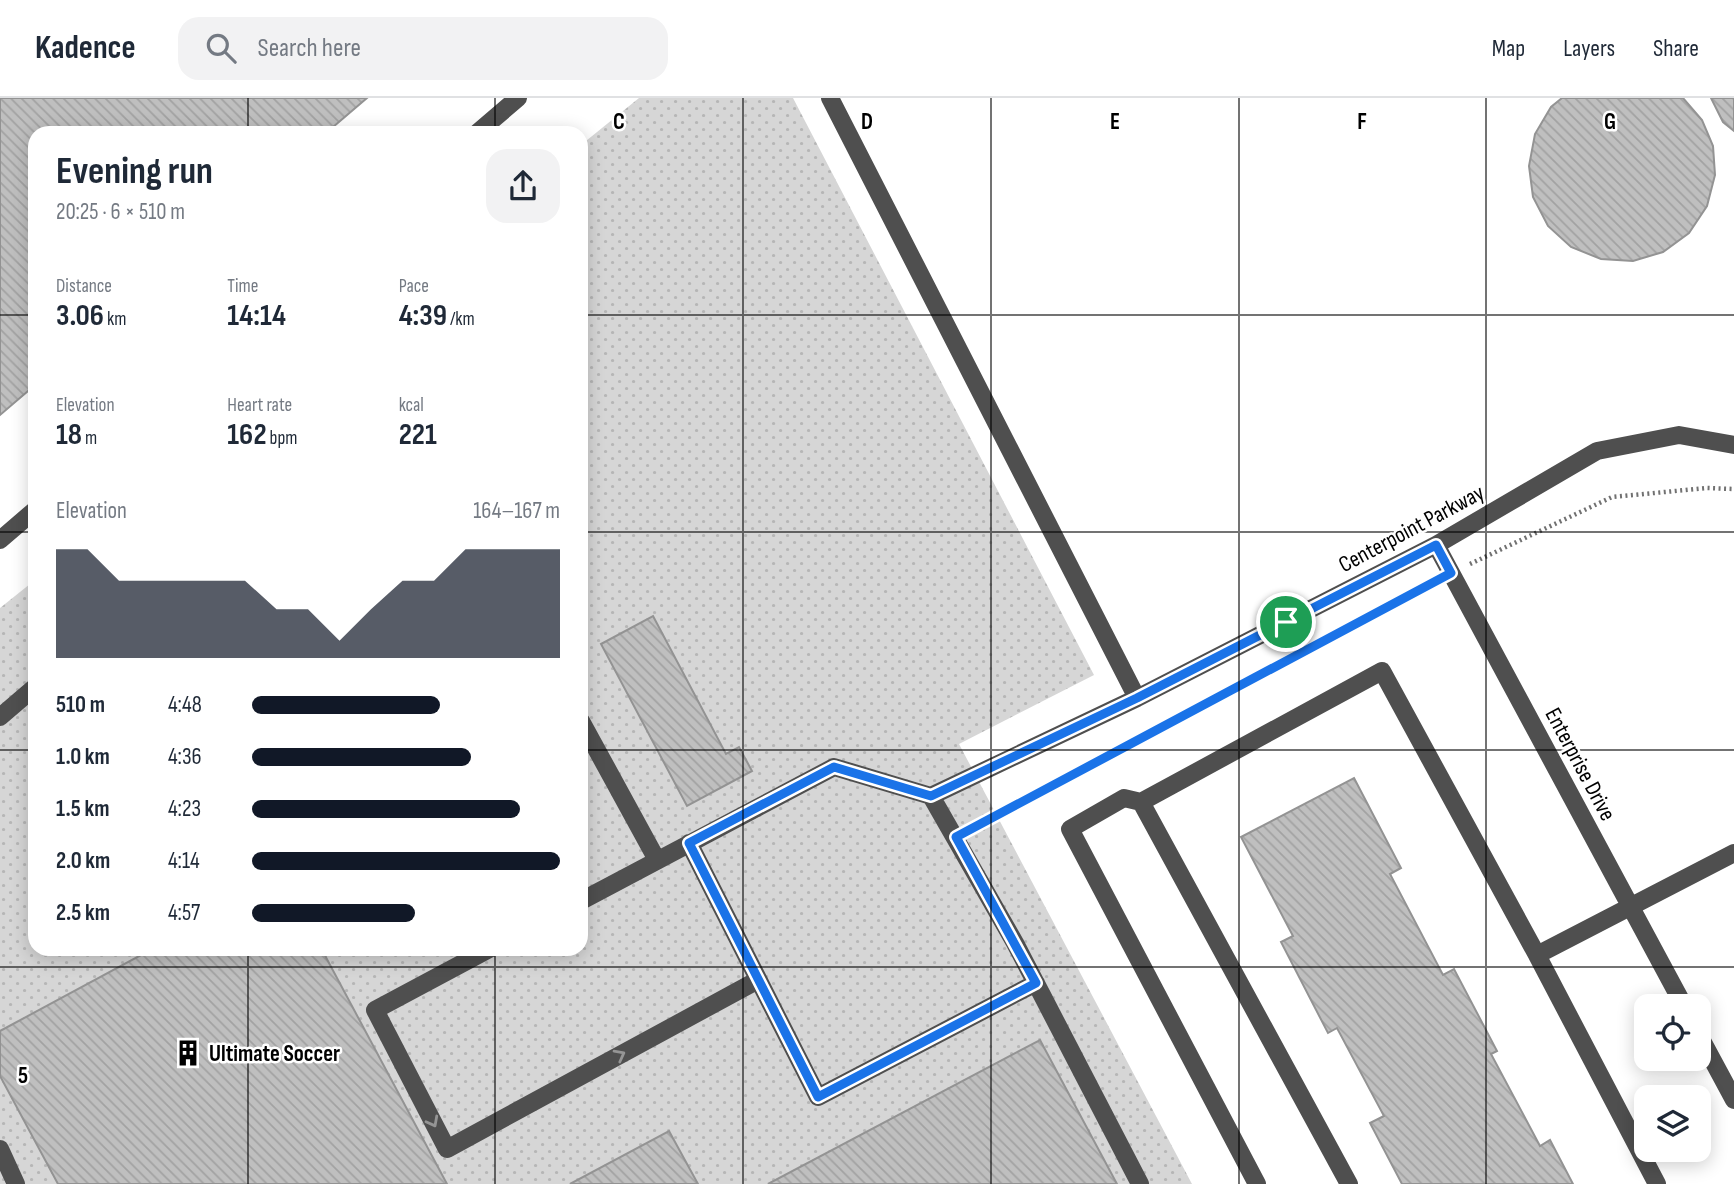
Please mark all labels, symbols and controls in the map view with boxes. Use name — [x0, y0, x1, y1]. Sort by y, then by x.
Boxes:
search box — [178, 17, 668, 80]
text: Kadence — [35, 28, 136, 68]
icon: search — [202, 29, 240, 67]
text: Search here — [258, 33, 361, 64]
text: Map — [1492, 34, 1525, 63]
text: Layers — [1563, 34, 1615, 63]
text: Share — [1653, 34, 1699, 63]
text: C — [613, 108, 625, 136]
text: D — [861, 108, 873, 136]
text: E — [1110, 108, 1120, 136]
text: F — [1357, 108, 1367, 136]
text: G — [1604, 108, 1616, 136]
text: Evening run — [56, 149, 213, 194]
button: share — [486, 149, 560, 223]
text: 20:25 · 6 × 510 m — [56, 198, 185, 226]
text: Distance — [56, 275, 112, 298]
text: Time — [227, 275, 258, 298]
text: Pace — [399, 275, 429, 298]
text: 3.06 — [56, 298, 104, 334]
text: 14:14 — [227, 298, 286, 334]
text: 4:39 — [399, 298, 447, 334]
text: km — [104, 308, 126, 331]
text: /km — [447, 308, 475, 331]
text: Elevation — [56, 394, 115, 417]
text: Heart rate — [227, 394, 292, 417]
text: kcal — [399, 394, 424, 417]
text: 18 — [56, 417, 82, 453]
text: 162 — [227, 417, 267, 453]
text: 221 — [399, 417, 437, 453]
text: m — [82, 427, 97, 450]
text: bpm — [267, 427, 298, 450]
street label: Centerpoint Parkway — [1334, 479, 1489, 579]
text: Elevation — [56, 497, 127, 525]
text: 164–167 m — [473, 497, 560, 525]
pin — [1256, 592, 1316, 652]
icon: arrive — [1267, 603, 1305, 641]
text: 510 m — [56, 691, 105, 719]
text: 4:48 — [168, 691, 202, 719]
street label: Enterprise Drive — [1539, 703, 1622, 826]
text: 1.0 km — [56, 743, 110, 771]
text: 4:36 — [168, 743, 202, 771]
text: 1.5 km — [56, 795, 109, 823]
text: 4:23 — [168, 795, 201, 823]
text: 2.0 km — [56, 847, 110, 875]
text: 4:14 — [168, 847, 200, 875]
text: 2.5 km — [56, 899, 110, 927]
text: 4:57 — [168, 899, 200, 927]
map controls — [1634, 994, 1711, 1162]
button: locate — [1634, 994, 1711, 1071]
building icon: Ultimate Soccer — [173, 1038, 203, 1068]
place label: Ultimate Soccer — [209, 1040, 340, 1068]
one-way arrow — [613, 1050, 625, 1063]
text: 5 — [18, 1062, 28, 1090]
button: layers — [1634, 1085, 1711, 1162]
one-way arrow — [425, 1115, 438, 1127]

